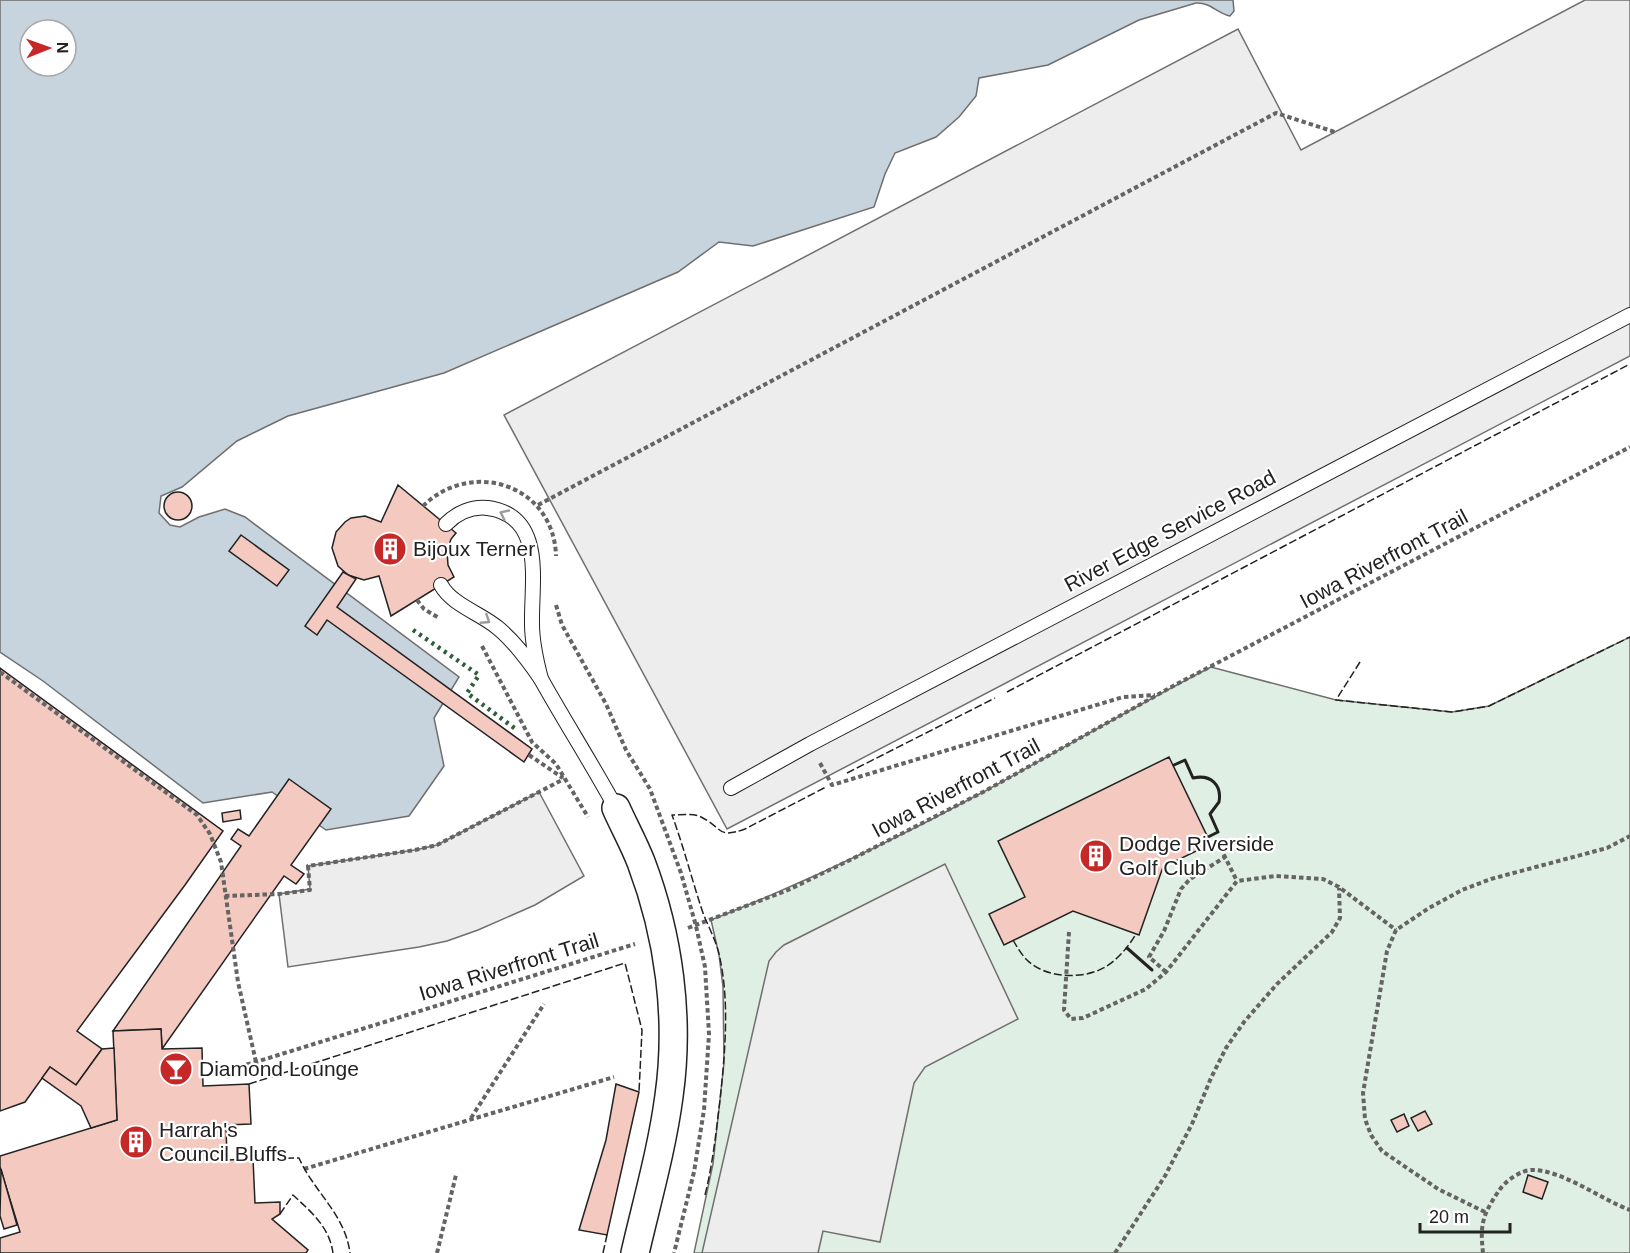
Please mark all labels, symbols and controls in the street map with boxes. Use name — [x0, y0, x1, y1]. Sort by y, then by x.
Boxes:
north arrow — [18, 18, 78, 78]
text: N — [54, 42, 71, 54]
street label: River Edge Service Road — [1060, 465, 1279, 596]
street label: Iowa Riverfront Trail — [1296, 505, 1472, 613]
one-way arrow — [500, 509, 511, 521]
building icon: Bijoux Terner — [372, 531, 408, 567]
place label: Bijoux Terner — [413, 537, 535, 560]
one-way arrow — [480, 613, 491, 624]
street label: Iowa Riverfront Trail — [868, 734, 1044, 842]
place label: Dodge Riverside Golf Club — [1119, 832, 1274, 879]
building icon: Dodge Riverside Golf Club — [1078, 838, 1114, 874]
street label: Iowa Riverfront Trail — [416, 928, 602, 1005]
bar icon: Diamond Lounge — [158, 1051, 194, 1087]
place label: Diamond Lounge — [199, 1057, 359, 1080]
place label: Harrah's Council Bluffs — [159, 1118, 287, 1165]
building icon: Harrah's Council Bluffs — [118, 1124, 154, 1160]
scale bar — [1420, 1196, 1510, 1234]
text: 20 m — [1429, 1207, 1469, 1227]

